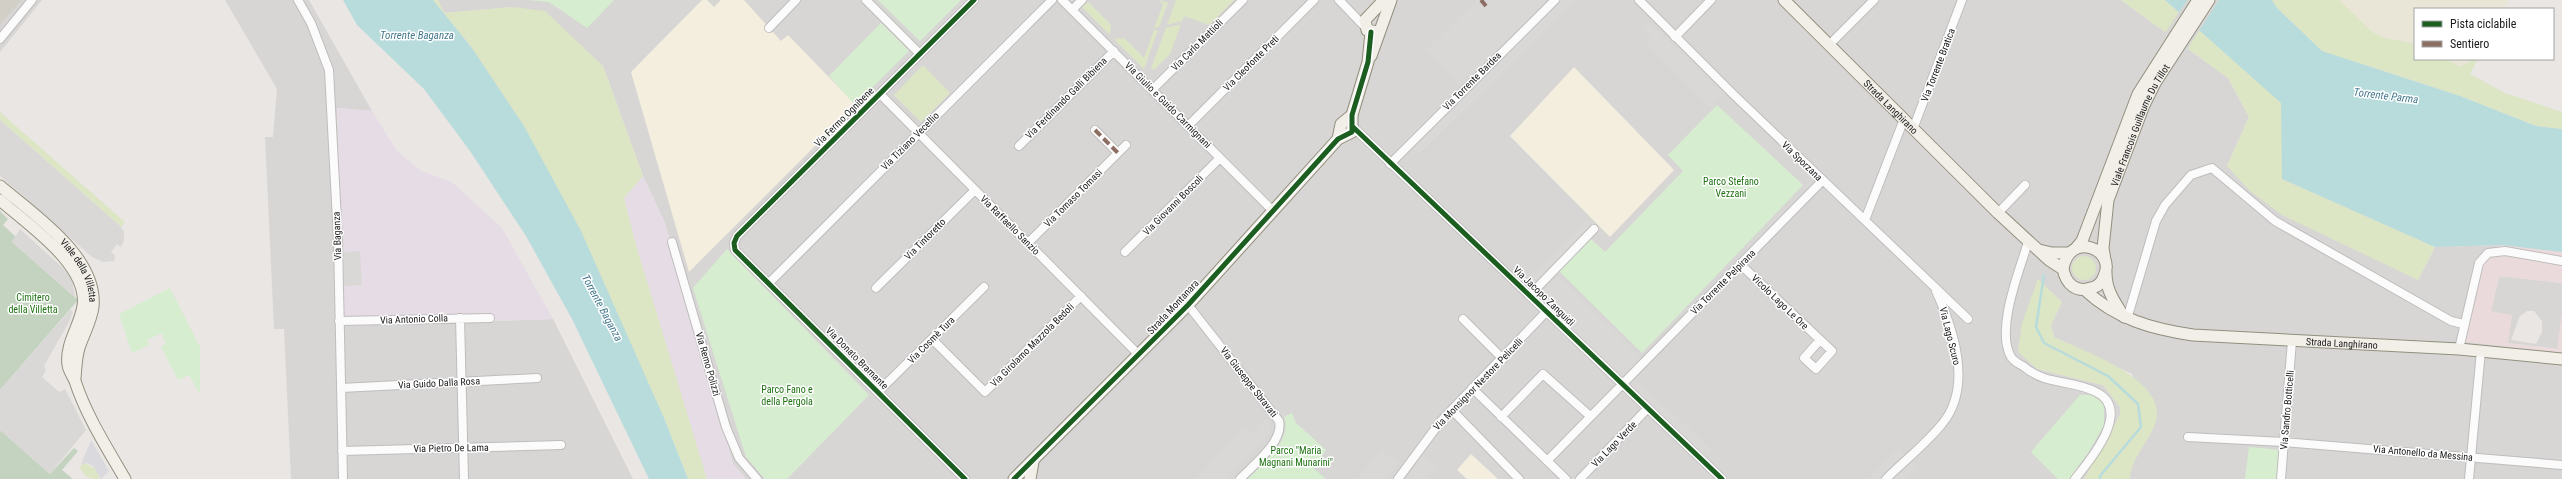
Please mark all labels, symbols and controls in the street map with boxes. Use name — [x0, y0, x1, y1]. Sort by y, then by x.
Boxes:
legend — [2414, 8, 2554, 60]
street label: Via Carlo Mattioli — [1169, 17, 1225, 73]
text: Pista ciclabile — [2450, 17, 2517, 31]
street label: Via Torrente Bratica — [1919, 27, 1957, 103]
water label: Torrente Baganza — [380, 29, 454, 42]
street label: Via Cleofonte Preti — [1221, 33, 1281, 93]
text: Sentiero — [2450, 37, 2489, 51]
street label: Via Torrente Bardea — [1441, 50, 1503, 112]
street label: Via Ferdinando Galli Bibiena — [1023, 55, 1109, 141]
street label: Via Giulio e Guido Carmignani — [1123, 60, 1213, 150]
street label: Viale Francois Guillaume Du Tillot — [2108, 62, 2171, 188]
street label: Strada Langhirano — [1862, 77, 1920, 136]
street label: Via Fermo Ognibene — [812, 85, 876, 149]
water label: Torrente Parma — [2353, 86, 2419, 106]
street label: Via Tiziano Vecellio — [879, 110, 941, 172]
street label: Via Sporzana — [1779, 139, 1825, 183]
street label: Via Tomaso Tomasi — [1042, 167, 1104, 229]
street label: Via Giovanni Boscoli — [1141, 173, 1205, 237]
park label: Parco Stefano Vezzani — [1703, 176, 1759, 199]
street label: Via Raffaello Sanzio — [978, 193, 1042, 257]
street label: Via Baganza — [331, 211, 343, 261]
street label: Via Tintoretto — [902, 216, 948, 262]
street label: Viale della Villetta — [58, 236, 99, 302]
street label: Via Torrente Pelpirana — [1688, 247, 1758, 317]
street label: Via Jacopo Zanguidi — [1511, 264, 1577, 328]
water label: Torrente Baganza — [579, 272, 625, 344]
street label: Vicolo Lago Le Ore — [1749, 272, 1811, 332]
street label: Strada Montanara — [1145, 277, 1201, 336]
park label: Cimitero della Villetta — [8, 292, 58, 315]
street label: Via Girolamo Mazzola Bedoli — [988, 301, 1076, 389]
street label: Via Lago Scuro — [1937, 306, 1963, 366]
street label: Via Antonio Colla — [380, 312, 448, 326]
street label: Via Cosmè Tura — [905, 314, 957, 366]
street label: Via Donato Bramante — [824, 325, 891, 392]
street label: Via Remo Polizzi — [694, 331, 722, 397]
street label: Strada Langhirano — [2306, 335, 2378, 350]
street label: Via Monsignor Nestore Pelicelli — [1431, 336, 1525, 432]
street label: Via Giuseppe Sbravati — [1218, 345, 1280, 419]
street label: Via Sandro Botticelli — [2278, 370, 2296, 450]
street label: Via Guido Dalla Rosa — [398, 375, 481, 391]
park label: Parco Fano e della Pergola — [761, 384, 813, 407]
street label: Via Lago Verde — [1589, 419, 1639, 469]
street label: Via Pietro De Lama — [413, 442, 489, 454]
street label: Via Antonello da Messina — [2373, 443, 2474, 463]
park label: Parco "Maria Magnani Munarini" — [1259, 445, 1333, 468]

